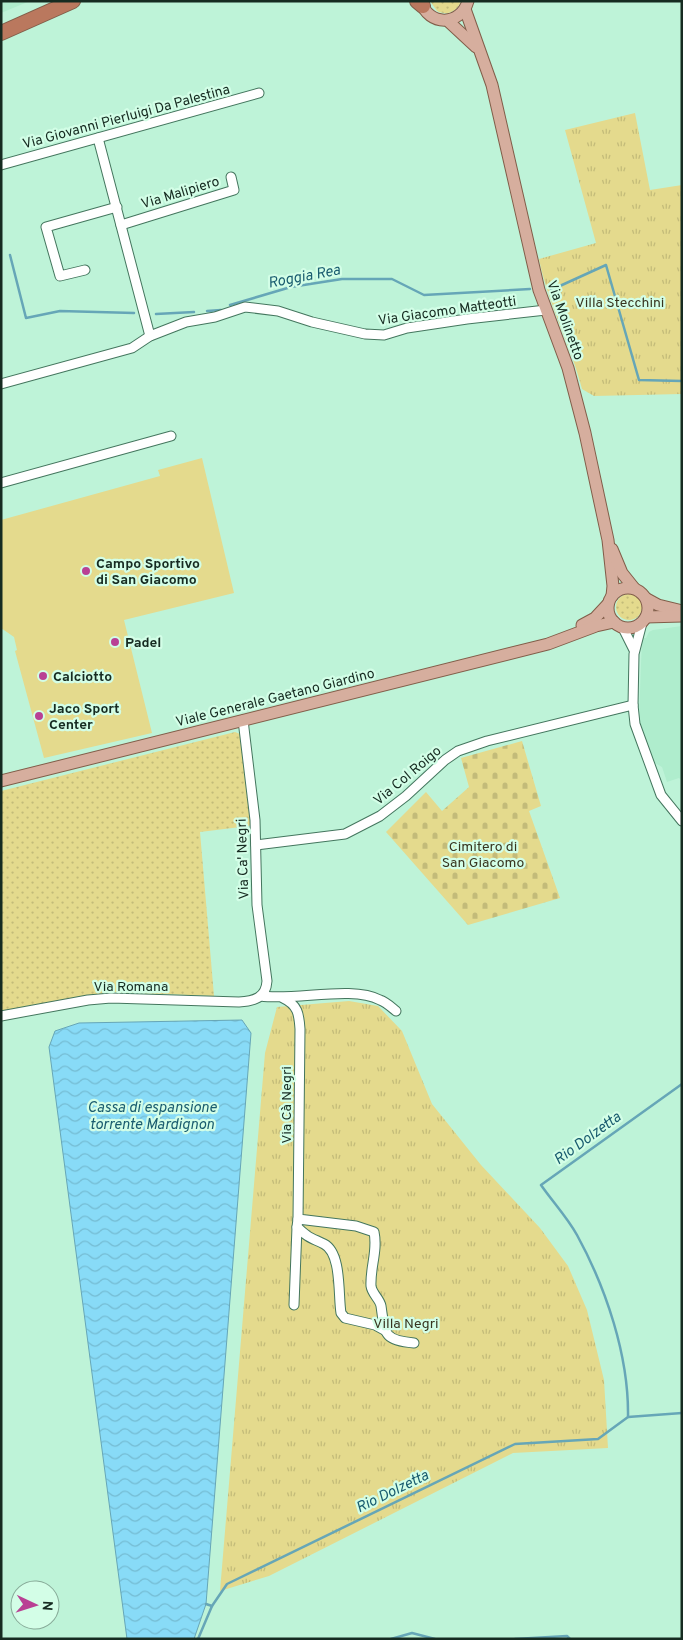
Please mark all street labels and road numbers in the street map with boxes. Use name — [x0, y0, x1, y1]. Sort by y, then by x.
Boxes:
street label: Via Giovanni Pierluigi Da Palestina — [21, 82, 232, 153]
street label: Via Malipiero — [139, 173, 222, 213]
street label: Via Molinetto — [542, 279, 587, 363]
street label: Via Giacomo Matteotti — [377, 293, 517, 330]
street label: Viale Generale Gaetano Giardino — [174, 665, 377, 731]
street label: Via Col Roigo — [371, 743, 445, 809]
street label: Via Ca' Negri — [234, 818, 253, 900]
street label: Via Romana — [94, 979, 168, 996]
street label: Via Cà Negri — [279, 1066, 296, 1144]

